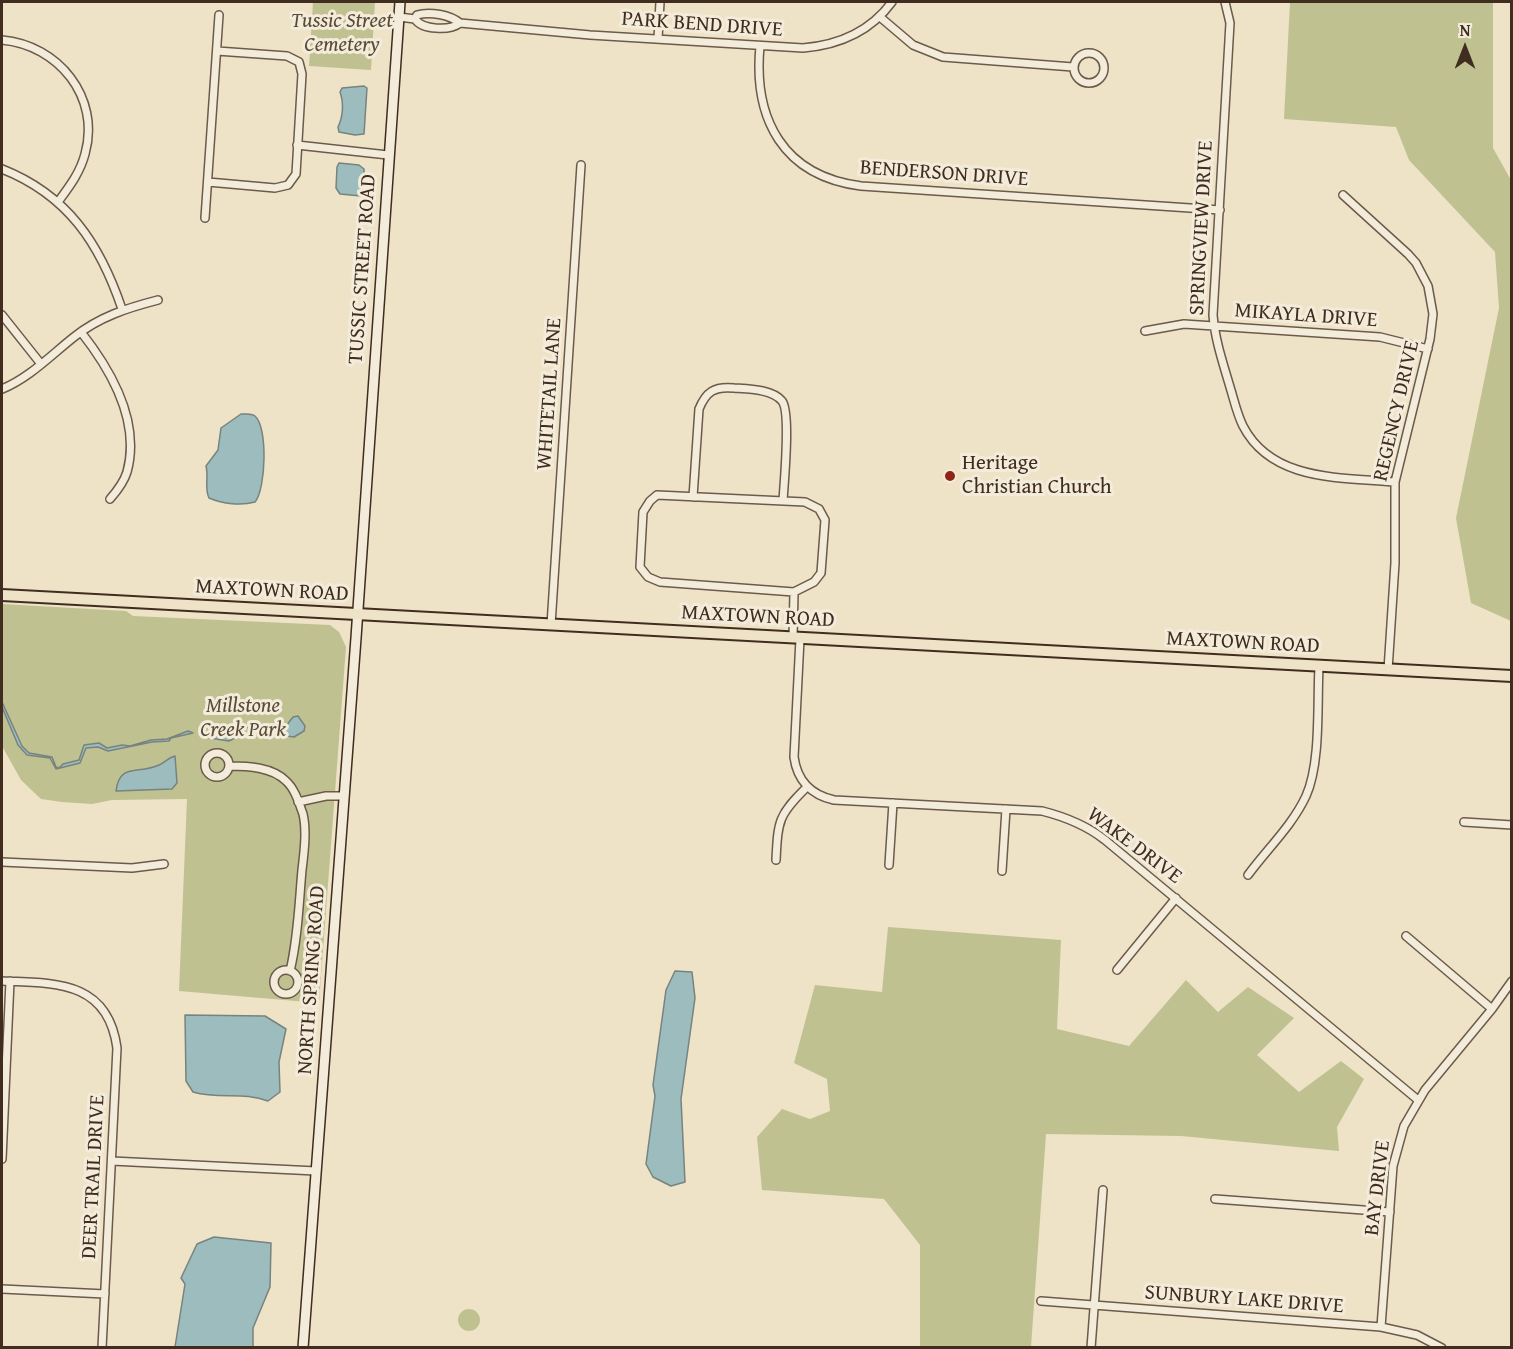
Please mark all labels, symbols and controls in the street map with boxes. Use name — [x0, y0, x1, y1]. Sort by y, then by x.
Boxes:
street label: PARK BEND DRIVE — [621, 7, 783, 43]
park label: Tussic Street Cemetery — [291, 9, 393, 59]
north arrow — [1435, 18, 1495, 78]
text: N — [1460, 18, 1470, 42]
street label: SPRINGVIEW DRIVE — [1185, 140, 1219, 316]
street label: BENDERSON DRIVE — [859, 156, 1029, 192]
street label: TUSSIC STREET ROAD — [344, 173, 382, 365]
street label: MIKAYLA DRIVE — [1234, 298, 1378, 334]
street label: WHITETAIL LANE — [532, 317, 568, 471]
street label: REGENCY DRIVE — [1369, 338, 1425, 484]
place label: Heritage Christian Church — [962, 451, 1111, 501]
marker: Heritage Christian Church — [943, 469, 957, 483]
street label: MAXTOWN ROAD — [195, 574, 349, 608]
street label: MAXTOWN ROAD — [681, 600, 835, 634]
street label: MAXTOWN ROAD — [1166, 626, 1320, 660]
park label: Millstone Creek Park — [200, 694, 286, 744]
street label: WAKE DRIVE — [1082, 802, 1186, 890]
street label: NORTH SPRING ROAD — [293, 885, 331, 1075]
street label: DEER TRAIL DRIVE — [77, 1094, 111, 1260]
street label: BAY DRIVE — [1360, 1139, 1396, 1237]
street label: SUNBURY LAKE DRIVE — [1144, 1280, 1344, 1320]

